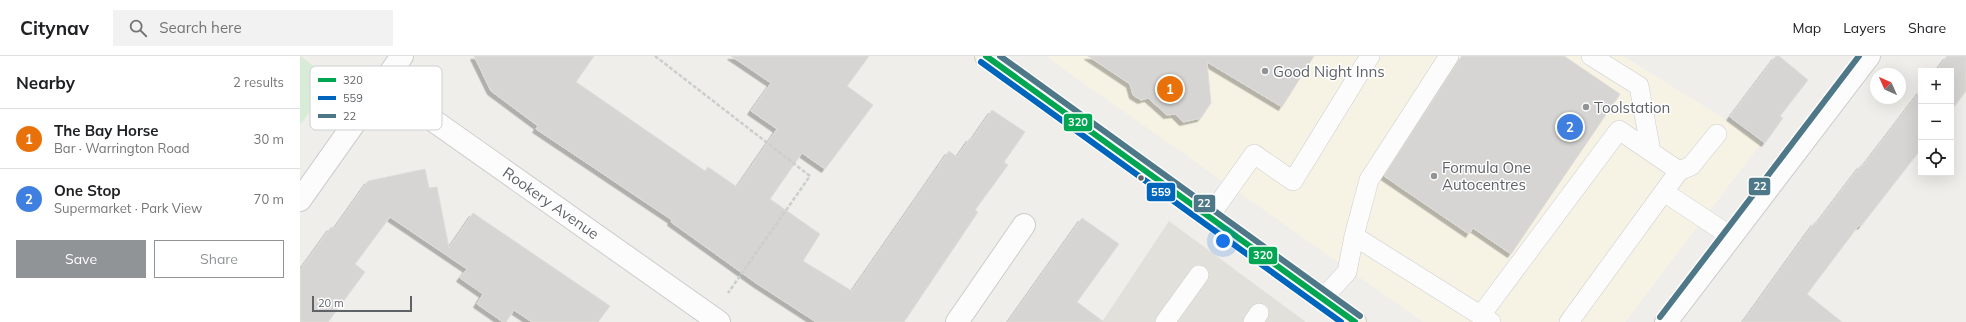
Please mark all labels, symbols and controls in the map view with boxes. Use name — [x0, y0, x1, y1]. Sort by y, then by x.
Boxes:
search box — [113, 10, 393, 46]
text: Citynav — [20, 16, 89, 40]
icon: search — [127, 17, 149, 39]
text: Search here — [159, 18, 242, 37]
text: Map — [1792, 19, 1821, 37]
text: Layers — [1843, 19, 1886, 37]
text: Share — [1908, 19, 1946, 37]
place label: Good Night Inns — [1273, 62, 1385, 81]
legend — [310, 66, 442, 130]
marker: Good Night Inns — [1260, 66, 1270, 76]
north arrow — [1870, 68, 1906, 104]
map controls — [1918, 68, 1954, 176]
button: + — [1918, 68, 1954, 104]
text: Nearby — [16, 72, 75, 93]
text: 320 — [343, 73, 363, 87]
text: 2 results — [233, 74, 284, 90]
pin: 1 — [1157, 74, 1183, 104]
text: 559 — [343, 91, 363, 105]
place label: Toolstation — [1594, 98, 1670, 117]
marker: Toolstation — [1581, 102, 1591, 112]
button: − — [1918, 104, 1954, 140]
text: 22 — [343, 109, 357, 123]
pin: 2 — [1557, 112, 1583, 142]
line badge: 320 — [1063, 113, 1093, 132]
text: 320 — [1068, 115, 1088, 129]
text: The Bay Horse — [54, 121, 159, 140]
text: 1 — [25, 131, 33, 147]
text: 30 m — [254, 131, 284, 147]
text: Bar · Warrington Road — [54, 140, 189, 156]
button: locate — [1918, 140, 1954, 176]
place label: Formula One Autocentres — [1442, 158, 1531, 194]
street label: Rookery Avenue — [499, 163, 603, 243]
marker: Formula One Autocentres — [1429, 171, 1439, 181]
unlabelled marker — [1136, 173, 1146, 183]
line badge: 22 — [1748, 177, 1771, 196]
text: 22 — [1753, 179, 1767, 193]
text: One Stop — [54, 181, 121, 200]
line badge: 559 — [1146, 182, 1176, 202]
text: 559 — [1151, 185, 1171, 199]
text: 2 — [25, 191, 33, 207]
text: 70 m — [254, 191, 284, 207]
line badge: 22 — [1193, 194, 1216, 213]
text: 22 — [1197, 196, 1211, 210]
text: Supermarket · Park View — [54, 200, 202, 216]
your location — [1213, 231, 1233, 251]
button: Save — [16, 240, 146, 278]
button: Share — [154, 240, 284, 278]
line badge: 320 — [1248, 246, 1278, 265]
text: 320 — [1253, 248, 1273, 262]
scale bar — [312, 294, 412, 313]
text: 20 m — [318, 296, 344, 310]

